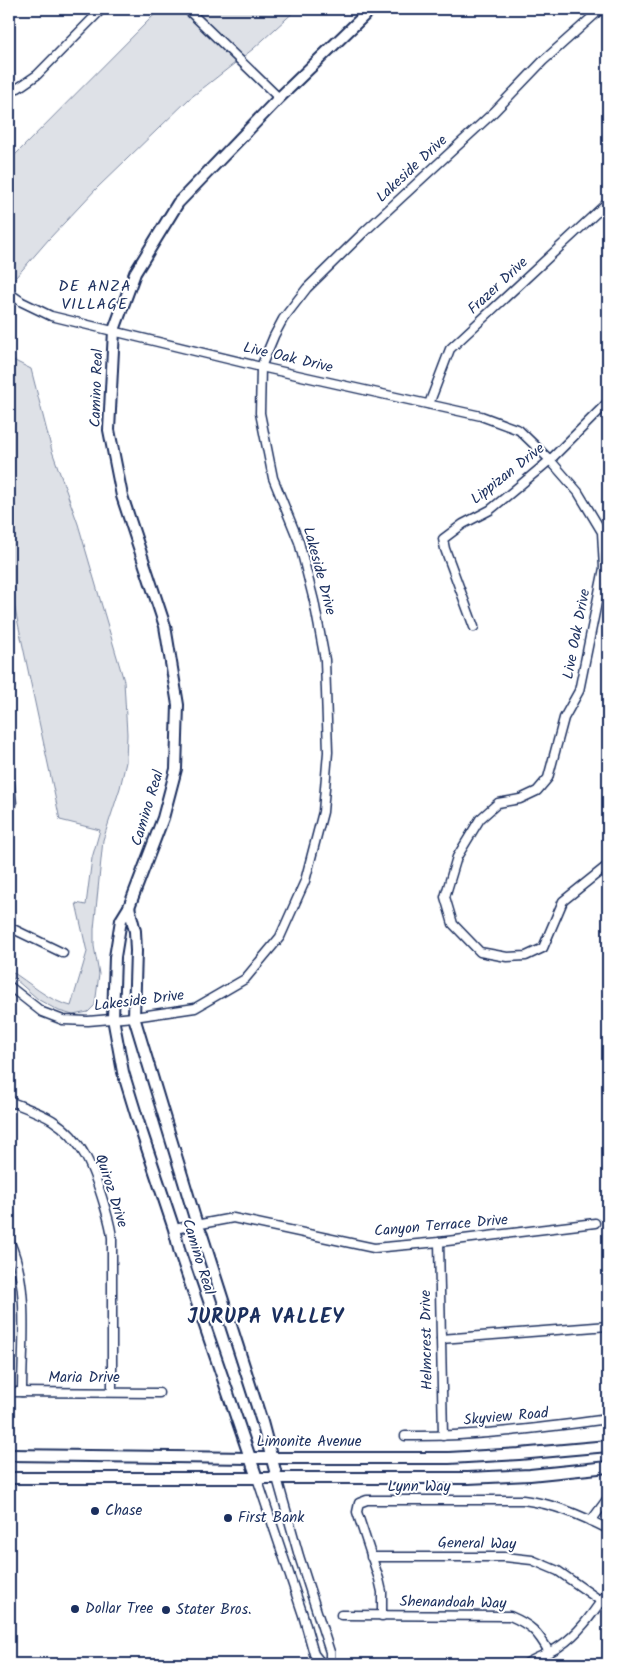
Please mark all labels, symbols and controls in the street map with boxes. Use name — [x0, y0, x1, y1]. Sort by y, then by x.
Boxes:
street label: Lakeside Drive — [371, 129, 453, 209]
street label: Frazer Drive — [462, 251, 534, 321]
district label: DE ANZA VILLAGE — [58, 274, 132, 317]
street label: Live Oak Drive — [241, 336, 335, 380]
street label: Camino Real — [84, 348, 110, 428]
street label: Lippizan Drive — [466, 437, 550, 511]
street label: Lakeside Drive — [296, 524, 342, 618]
street label: Live Oak Drive — [556, 587, 598, 681]
street label: Camino Real — [125, 767, 171, 849]
street label: Lakeside Drive — [93, 984, 186, 1018]
street label: Quiroz Drive — [88, 1151, 134, 1231]
street label: Canyon Terrace Drive — [373, 1208, 509, 1244]
street label: Camino Real — [175, 1216, 221, 1298]
street label: Helmcrest Drive — [414, 1289, 440, 1390]
district label: JURUPA VALLEY — [187, 1302, 345, 1334]
street label: Maria Drive — [48, 1366, 120, 1390]
street label: Skyview Road — [463, 1401, 550, 1433]
street label: Limonite Avenue — [257, 1430, 362, 1454]
street label: Lynn Way — [387, 1475, 451, 1499]
place label: Chase — [105, 1499, 142, 1523]
marker: Chase — [89, 1505, 101, 1517]
place label: First Bank — [238, 1506, 305, 1530]
marker: First Bank — [222, 1512, 234, 1524]
street label: General Way — [438, 1531, 517, 1557]
street label: Shenandoah Way — [399, 1590, 508, 1616]
place label: Dollar Tree — [85, 1597, 154, 1621]
place label: Stater Bros. — [176, 1598, 252, 1622]
marker: Dollar Tree — [69, 1603, 81, 1615]
marker: Stater Bros. — [160, 1604, 172, 1616]

